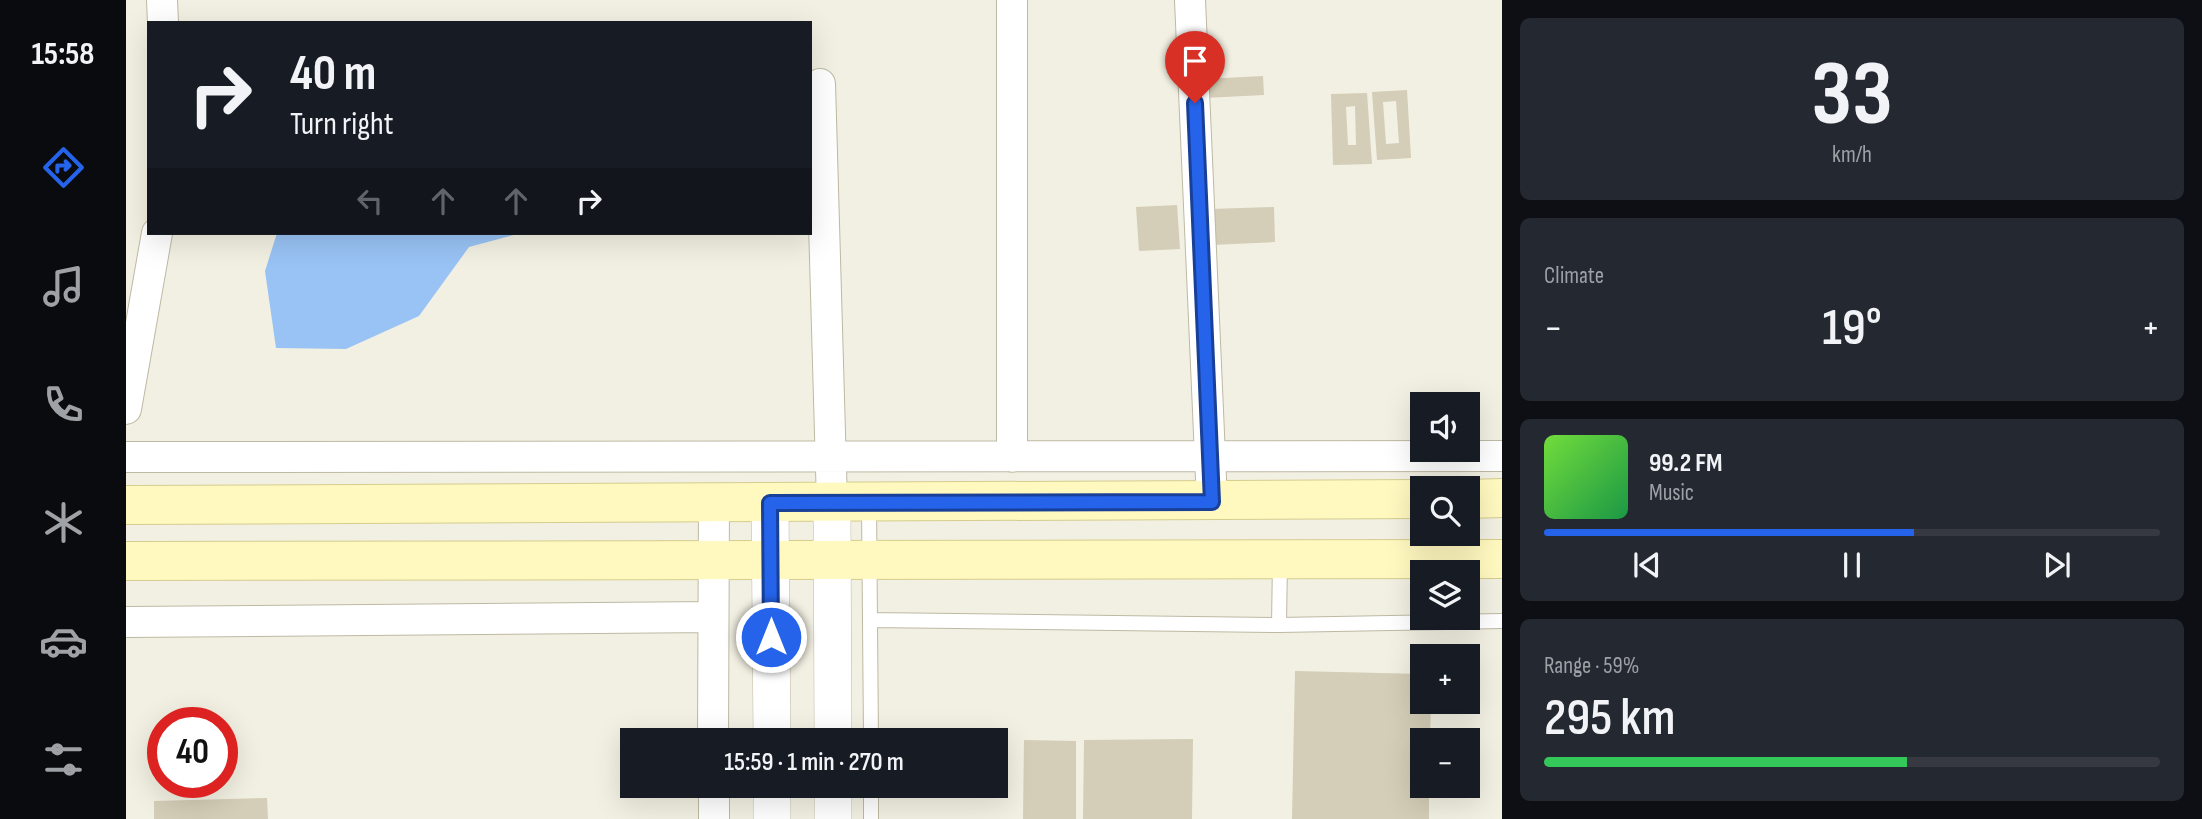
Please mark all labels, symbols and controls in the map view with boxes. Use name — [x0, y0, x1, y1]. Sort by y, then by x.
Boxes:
pin — [1165, 31, 1225, 103]
text: 15:58 — [32, 35, 94, 74]
text: 33 — [1811, 41, 1893, 150]
icon: arrive — [1176, 42, 1214, 80]
text: 40 m — [290, 45, 376, 104]
icon: right — [175, 49, 266, 140]
text: Turn right — [290, 105, 394, 144]
text: km/h — [1832, 141, 1872, 169]
icon: directions — [39, 143, 88, 192]
icon: left — [351, 182, 389, 220]
icon: ahead — [424, 182, 462, 220]
icon: ahead — [497, 182, 535, 220]
icon: right — [570, 182, 608, 220]
icon: music — [39, 262, 88, 311]
text: Climate — [1544, 262, 1604, 290]
text: 19° — [1822, 297, 1882, 360]
text: − — [1544, 306, 1563, 351]
text: + — [2141, 306, 2160, 351]
icon: phone — [39, 380, 88, 429]
map controls — [1410, 392, 1480, 798]
button: sound — [1410, 392, 1480, 462]
text: 99.2 FM — [1649, 448, 1723, 479]
button: search — [1410, 476, 1480, 546]
text: Music — [1649, 479, 1694, 507]
icon: climate — [39, 498, 88, 547]
icon: previous — [1628, 546, 1666, 584]
icon: pause — [1833, 546, 1871, 584]
icon: next — [2038, 546, 2076, 584]
button: layers — [1410, 560, 1480, 630]
position arrow — [734, 600, 808, 674]
icon: car — [39, 617, 88, 666]
button: + — [1410, 644, 1480, 714]
text: Range · 59% — [1544, 652, 1639, 680]
text: 295 km — [1544, 687, 1675, 750]
speed limit sign: 40 — [147, 707, 238, 798]
button: − — [1410, 728, 1480, 798]
icon: filters — [39, 735, 88, 784]
text: 15:59 · 1 min · 270 m — [724, 747, 904, 778]

